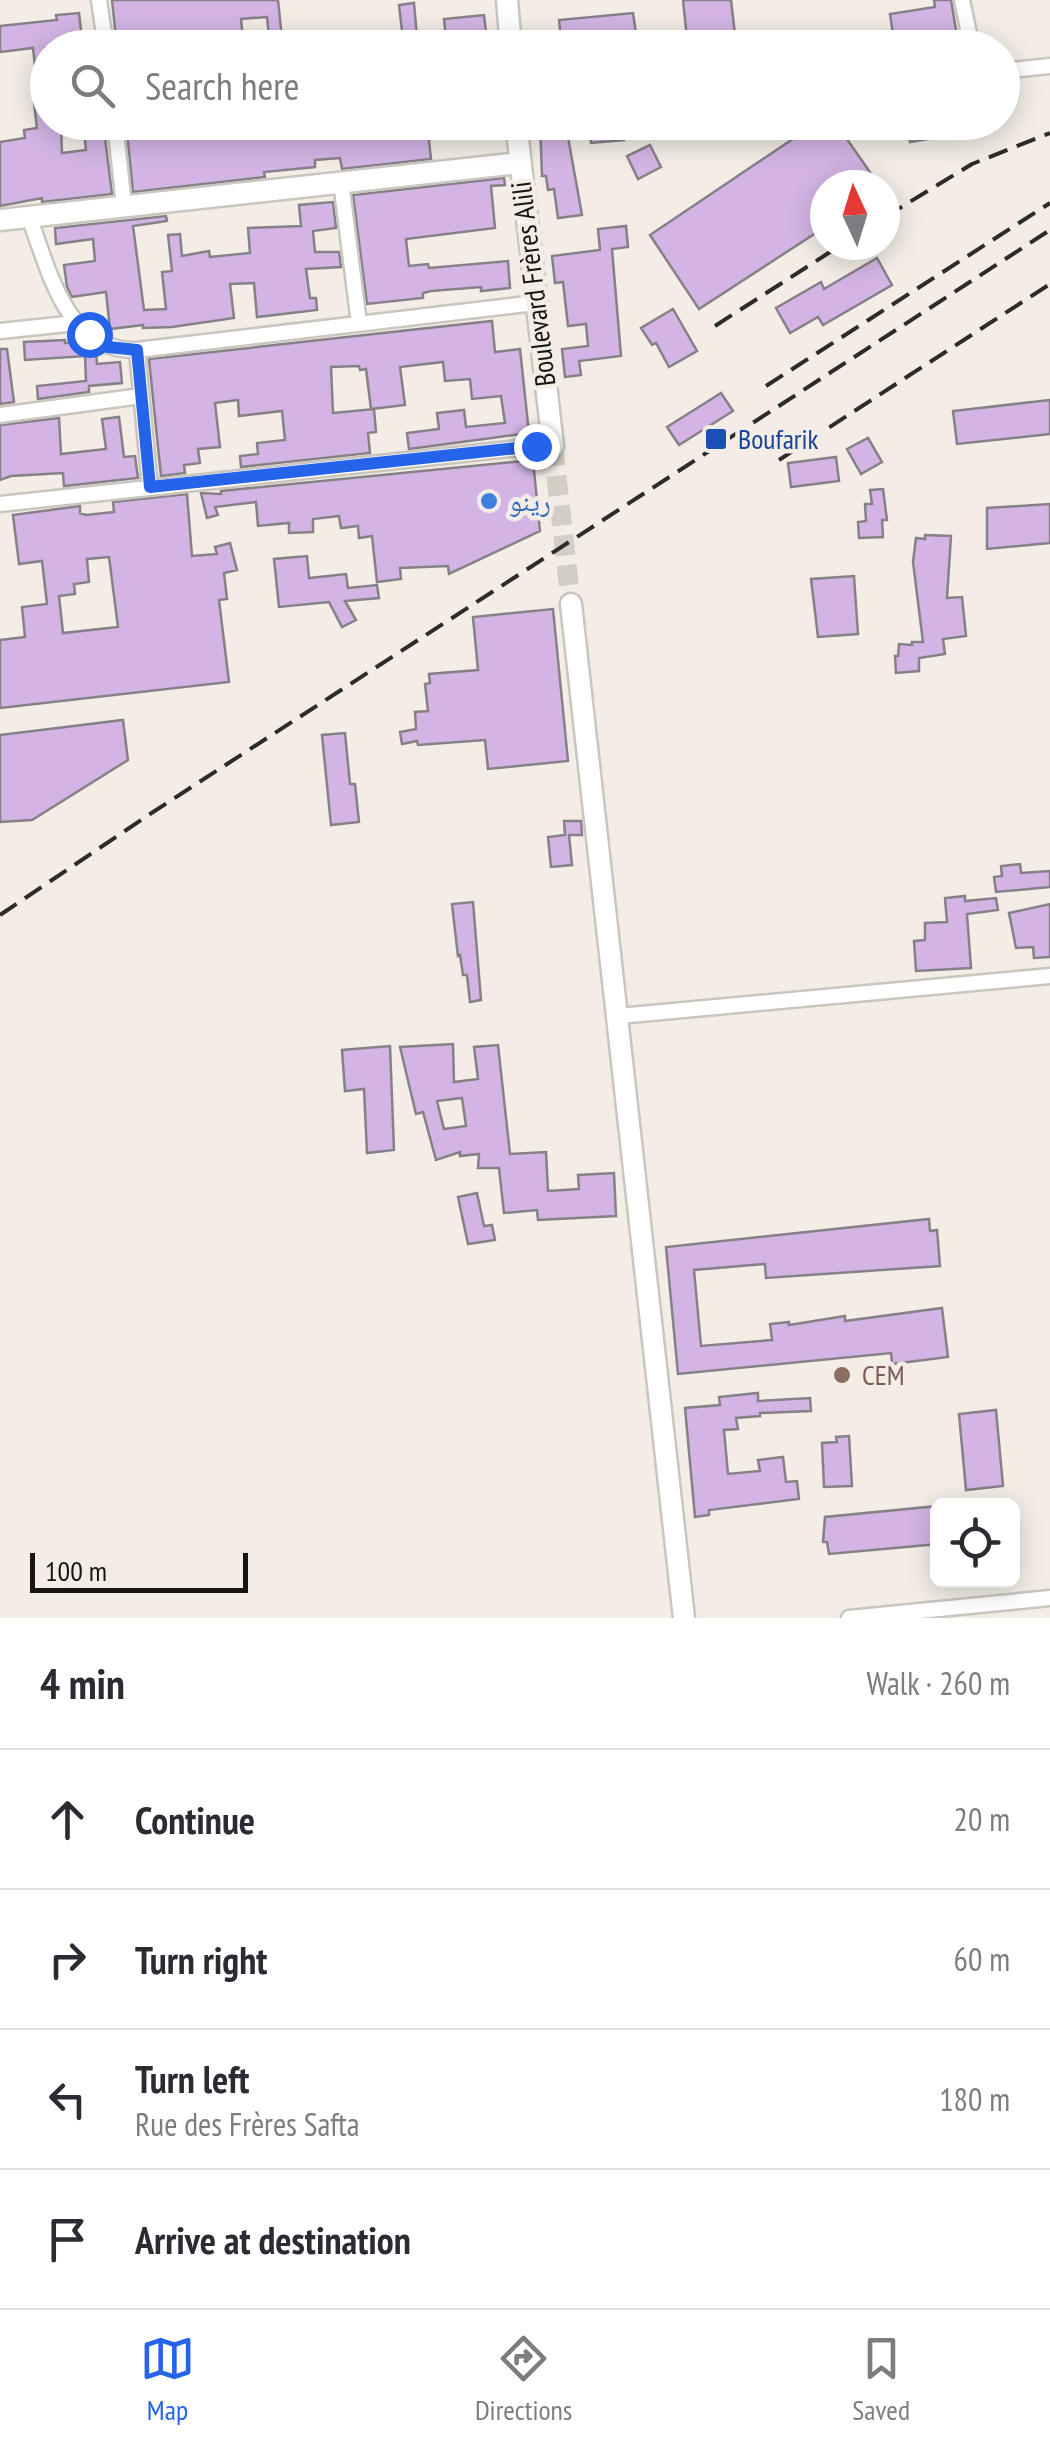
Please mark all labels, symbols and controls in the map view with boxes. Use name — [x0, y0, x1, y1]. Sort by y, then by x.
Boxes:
search box — [30, 30, 1020, 140]
icon: search — [65, 58, 120, 113]
text: Search here — [145, 61, 299, 110]
north arrow — [810, 170, 900, 260]
street label: Boulevard Frères Alili — [502, 180, 563, 389]
route start — [67, 312, 113, 358]
place label: Boufarik — [738, 420, 819, 457]
route end — [514, 424, 560, 470]
marker: Boufarik — [703, 426, 729, 452]
place label: رينو — [509, 482, 551, 519]
marker: رينو — [478, 490, 500, 512]
place label: CEM — [862, 1356, 905, 1393]
marker: CEM — [831, 1364, 853, 1386]
map controls — [930, 1498, 1020, 1588]
button: locate — [930, 1498, 1020, 1588]
scale bar — [30, 1548, 248, 1592]
text: 100 m — [45, 1552, 107, 1589]
text: 4 min — [40, 1656, 125, 1711]
text: Walk · 260 m — [866, 1662, 1010, 1704]
icon: ahead — [40, 1792, 95, 1847]
text: Continue — [135, 1795, 255, 1844]
text: 20 m — [954, 1798, 1010, 1840]
icon: right — [40, 1932, 95, 1987]
text: Turn right — [135, 1935, 267, 1984]
text: 60 m — [954, 1938, 1010, 1980]
text: Turn left — [135, 2054, 249, 2103]
icon: left — [40, 2072, 95, 2127]
text: 180 m — [939, 2078, 1010, 2120]
text: Rue des Frères Safta — [135, 2103, 360, 2145]
icon: arrive — [40, 2212, 95, 2267]
text: Arrive at destination — [135, 2215, 411, 2264]
tab: Map — [140, 2331, 195, 2428]
tab: Directions — [475, 2331, 572, 2428]
tab: Saved — [852, 2331, 910, 2428]

